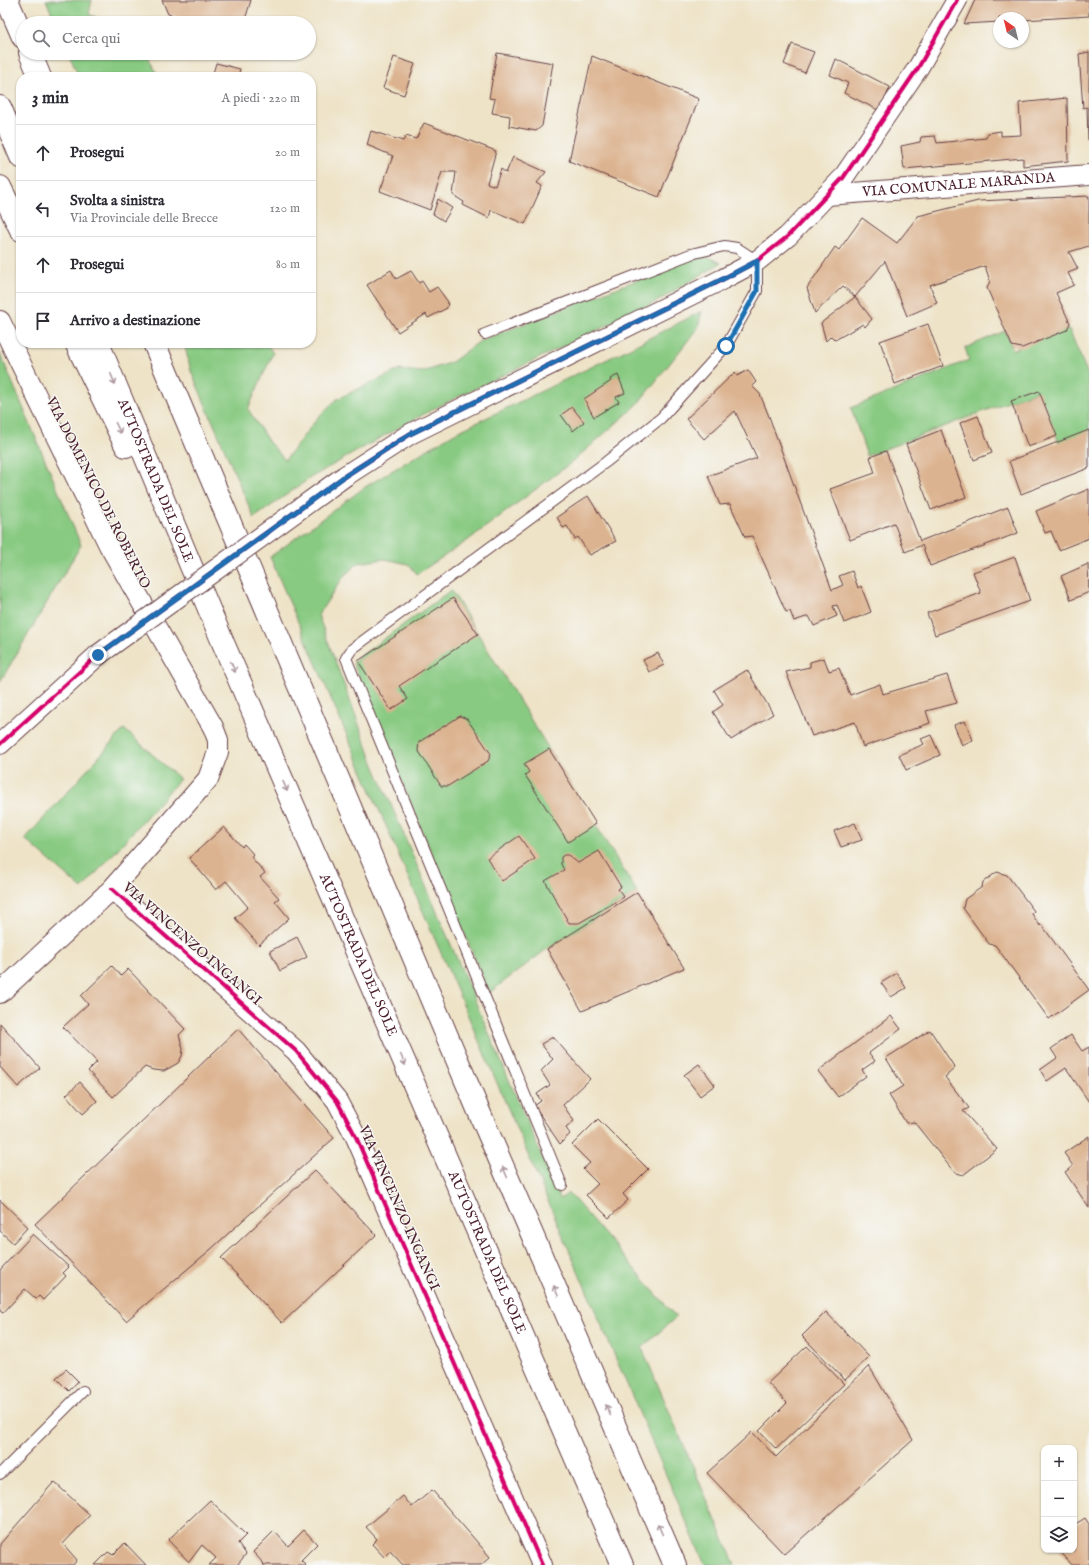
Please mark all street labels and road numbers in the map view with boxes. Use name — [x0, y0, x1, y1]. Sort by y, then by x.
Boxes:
street label: VIA COMUNALE MARANDA — [860, 169, 1056, 201]
street label: VIA DOMENICO DE ROBERTO — [41, 393, 154, 592]
street label: AUTOSTRADA DEL SOLE — [113, 395, 198, 565]
street label: AUTOSTRADA DEL SOLE — [315, 870, 401, 1040]
street label: VIA VINCENZO INGANGI — [118, 878, 265, 1009]
street label: VIA VINCENZO INGANGI — [354, 1122, 444, 1293]
street label: AUTOSTRADA DEL SOLE — [443, 1167, 530, 1337]

